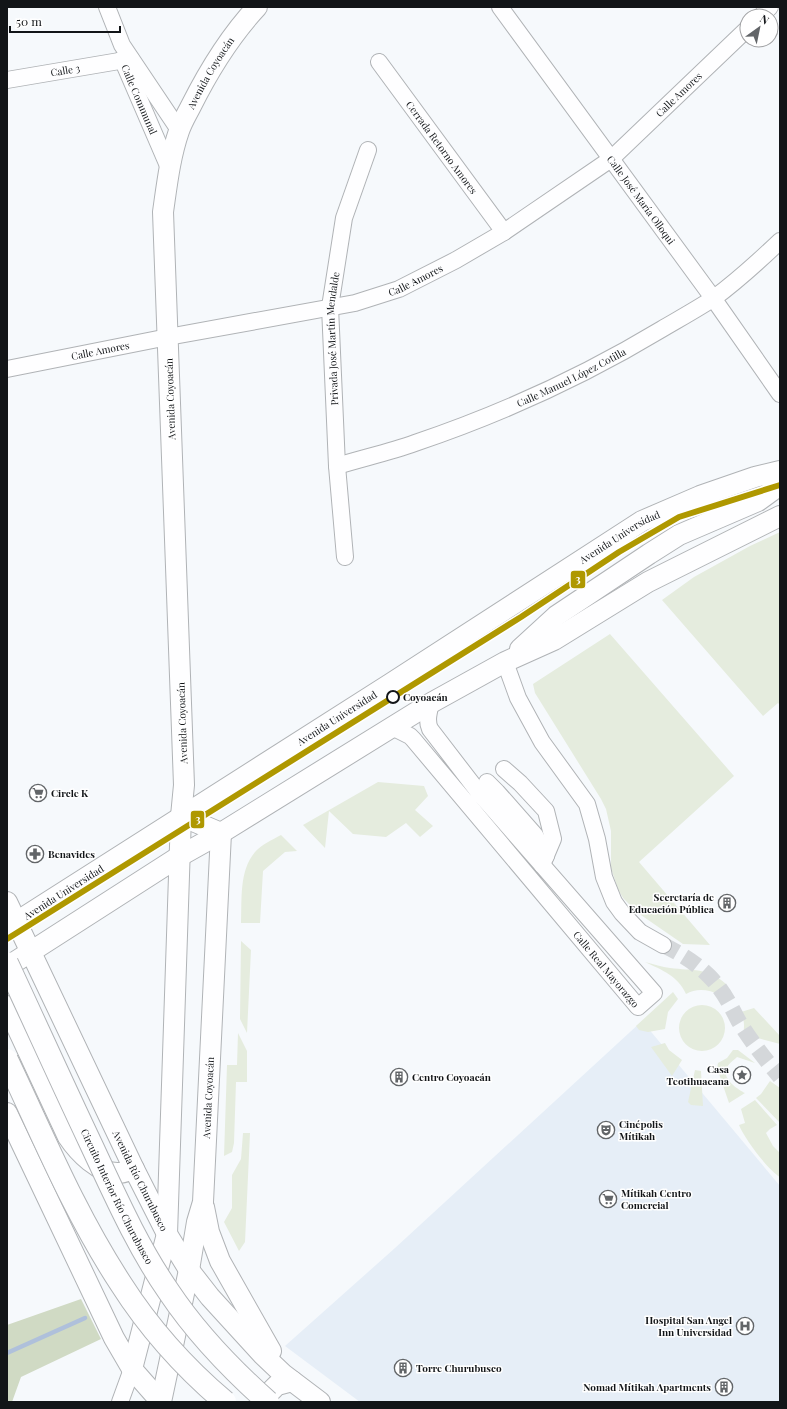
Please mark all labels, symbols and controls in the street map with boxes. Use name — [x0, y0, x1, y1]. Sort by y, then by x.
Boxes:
scale bar — [10, 8, 120, 34]
north arrow — [739, 8, 779, 48]
text: N — [757, 11, 772, 28]
text: 50 m — [16, 13, 42, 29]
street label: Avenida Coyoacán — [183, 34, 237, 112]
street label: Calle 3 — [49, 61, 81, 80]
street label: Calle Communal — [118, 62, 161, 137]
street label: Calle Amores — [652, 69, 705, 120]
street label: Cerrada Retorno Amores — [403, 98, 481, 197]
street label: Calle José María Olloqui — [604, 153, 678, 247]
street label: Calle Amores — [386, 261, 445, 299]
street label: Privada José Martín Mendalde — [323, 271, 342, 406]
street label: Calle Amores — [70, 338, 131, 363]
street label: Calle Manuel López Cotilla — [514, 344, 628, 410]
street label: Avenida Coyoacán — [162, 358, 178, 441]
street label: Avenida Universidad — [576, 507, 662, 567]
line badge: 3 — [570, 570, 586, 589]
text: 3 — [575, 571, 581, 586]
street label: Avenida Coyoacán — [174, 682, 190, 765]
street label: Avenida Universidad — [293, 687, 380, 749]
marker: Coyoacán — [386, 690, 400, 704]
place label: Coyoacán — [403, 690, 449, 704]
supermarket icon: Circle K — [28, 783, 48, 803]
place label: Circle K — [51, 786, 89, 800]
line badge: 3 — [190, 810, 205, 829]
text: 3 — [195, 811, 201, 826]
pharmacy icon: Benavides — [25, 844, 45, 864]
place label: Benavides — [48, 847, 95, 861]
street label: Avenida Universidad — [20, 861, 106, 923]
place label: Secretaría de Educación Pública — [629, 890, 715, 916]
building icon: Secretaría de Educación Pública — [717, 893, 737, 913]
street label: Calle Real Mayorazgo — [570, 928, 643, 1011]
street label: Avenida Coyoacán — [199, 1056, 217, 1140]
place label: Casa Teotihuacana — [667, 1062, 730, 1088]
place icon: Casa Teotihuacana — [732, 1065, 752, 1085]
building icon: Centro Coyoacán — [389, 1067, 409, 1087]
place label: Centro Coyoacán — [412, 1070, 492, 1084]
place label: Cinépolis Mítikah — [619, 1117, 663, 1143]
theatre icon: Cinépolis Mítikah — [596, 1120, 616, 1140]
street label: Circuito Interior Río Churubusco — [78, 1126, 157, 1267]
street label: Avenida Río Churubusco — [109, 1127, 172, 1234]
place label: Mítikah Centro Comercial — [621, 1186, 692, 1212]
supermarket icon: Mítikah Centro Comercial — [598, 1189, 618, 1209]
place label: Hospital San Angel Inn Universidad — [645, 1313, 732, 1339]
hospital icon: Hospital San Angel Inn Universidad — [735, 1316, 755, 1336]
building icon: Torre Churubusco — [393, 1358, 413, 1378]
place label: Torre Churubusco — [416, 1361, 502, 1375]
building icon: Nomad Mítikah Apartments — [714, 1377, 734, 1397]
place label: Nomad Mítikah Apartments — [583, 1380, 711, 1394]

